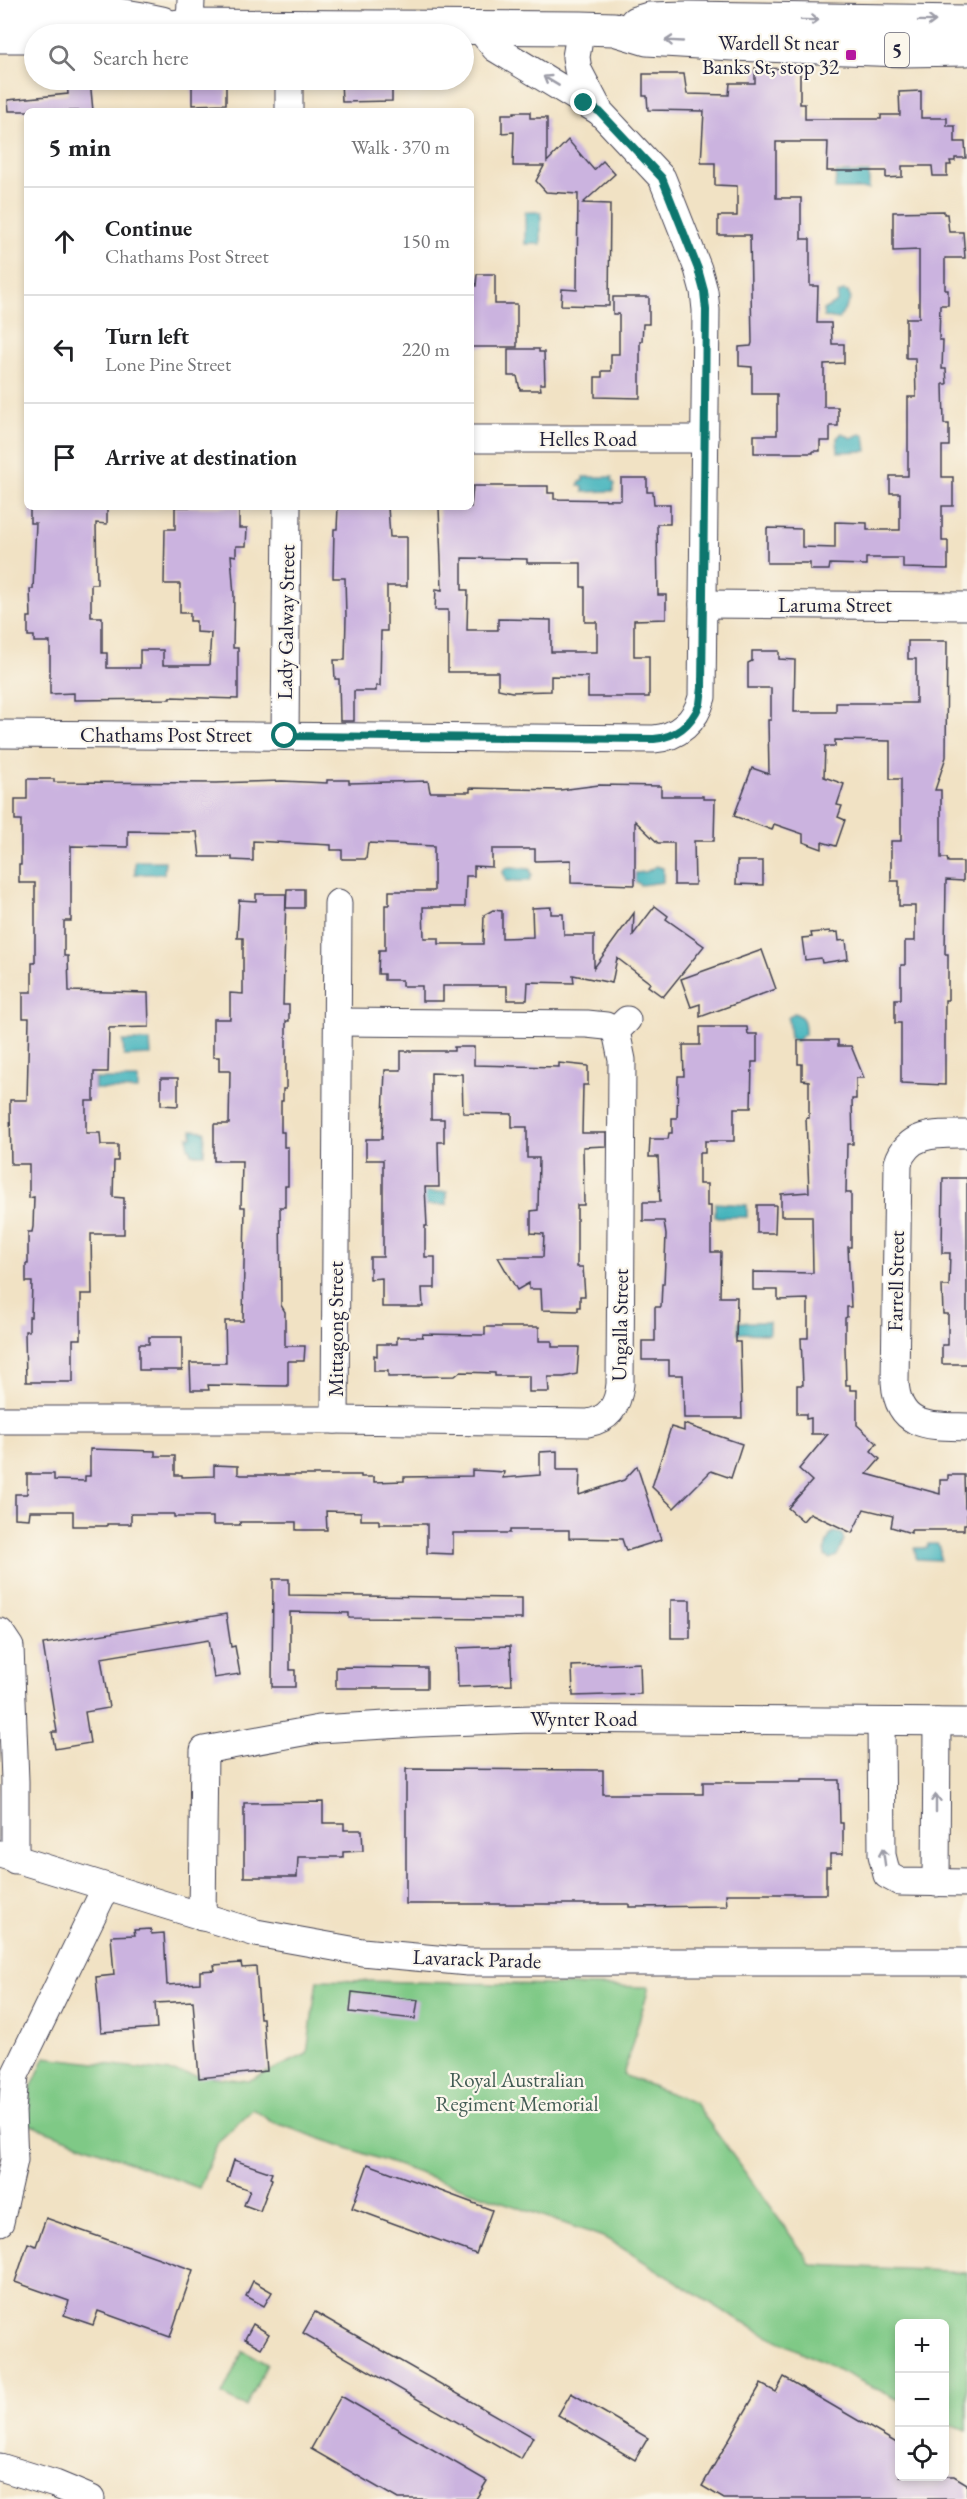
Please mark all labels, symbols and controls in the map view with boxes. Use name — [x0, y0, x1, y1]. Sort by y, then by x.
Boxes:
one-way arrow — [800, 14, 820, 26]
one-way arrow — [917, 15, 937, 27]
search box — [24, 24, 474, 90]
place label: Wardell St near Banks St, stop 32 — [702, 29, 839, 80]
road number: 5 — [885, 33, 909, 67]
one-way arrow — [664, 35, 684, 46]
icon: search — [45, 41, 78, 74]
text: Search here — [93, 43, 188, 72]
marker: Wardell St near Banks St, stop 32 — [844, 48, 858, 62]
one-way arrow — [543, 74, 560, 86]
route end — [570, 89, 596, 115]
text: 5 min — [48, 130, 111, 164]
text: Walk · 370 m — [351, 134, 450, 160]
text: Continue — [105, 214, 192, 243]
icon: ahead — [48, 225, 81, 258]
text: 150 m — [402, 228, 450, 254]
text: Chathams Post Street — [105, 243, 269, 269]
text: Turn left — [105, 322, 189, 351]
icon: left — [48, 333, 81, 366]
text: 220 m — [402, 336, 450, 362]
text: Lone Pine Street — [105, 351, 231, 377]
street label: Helles Road — [539, 425, 638, 452]
icon: arrive — [48, 441, 81, 474]
text: Arrive at destination — [105, 443, 297, 472]
street label: Lady Galway Street — [271, 544, 300, 700]
street label: Laruma Street — [778, 591, 892, 618]
street label: Chathams Post Street — [80, 721, 252, 748]
route start — [271, 722, 297, 748]
street label: Farrell Street — [881, 1230, 910, 1332]
street label: Mittagong Street — [322, 1261, 349, 1397]
street label: Ungalla Street — [605, 1268, 634, 1382]
street label: Wynter Road — [530, 1705, 638, 1732]
one-way arrow — [930, 1794, 942, 1814]
one-way arrow — [878, 1847, 889, 1867]
street label: Lavarack Parade — [412, 1943, 542, 1974]
park label: Royal Australian Regiment Memorial — [436, 2066, 598, 2117]
map controls — [895, 2319, 949, 2481]
button: + — [895, 2319, 949, 2373]
button: − — [895, 2373, 949, 2427]
button: locate — [895, 2427, 949, 2481]

